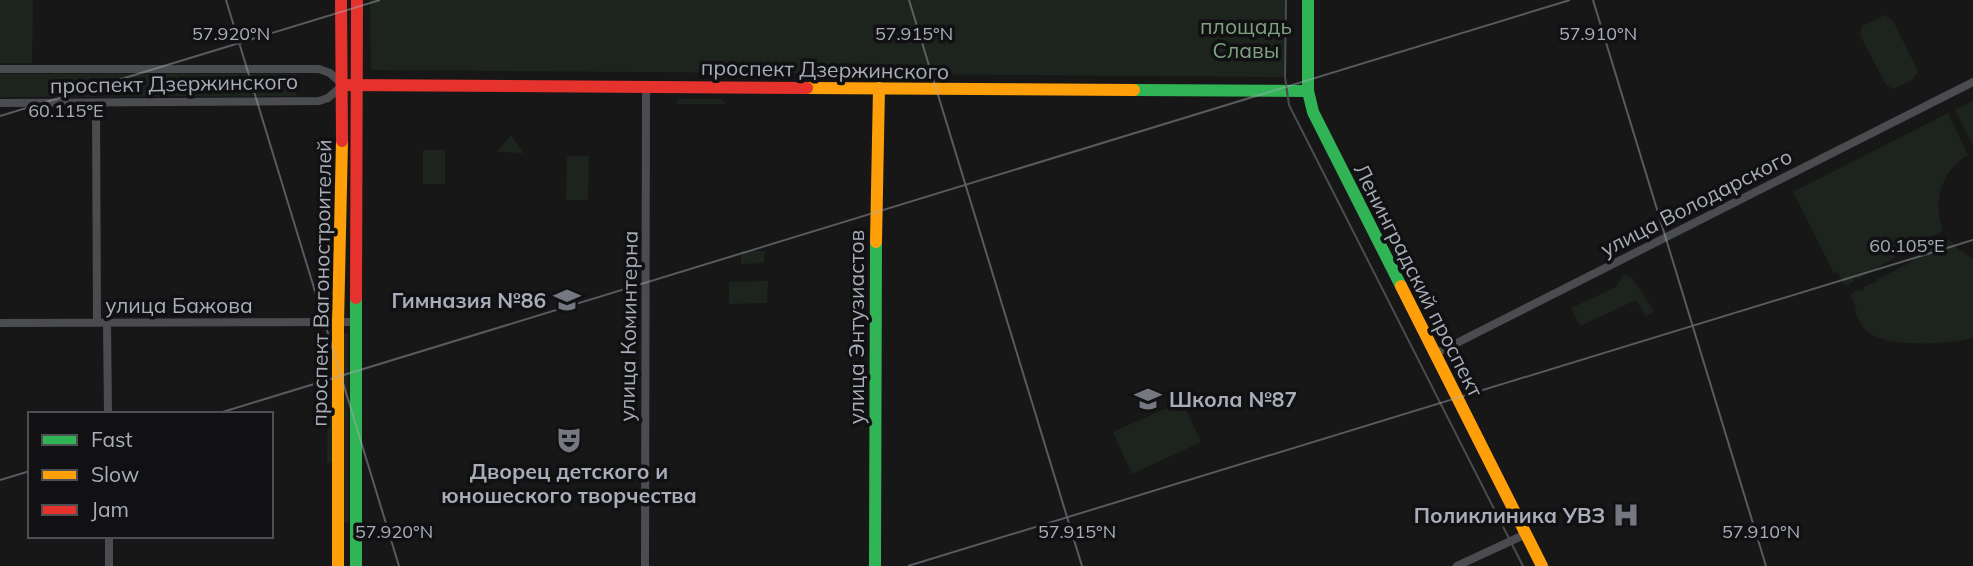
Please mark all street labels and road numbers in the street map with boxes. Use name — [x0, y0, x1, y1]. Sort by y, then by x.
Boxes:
street label: проспект Дзержинского — [701, 54, 949, 84]
street label: проспект Дзержинского — [50, 68, 298, 98]
street label: проспект Вагоностроителей — [305, 139, 337, 427]
street label: улица Володарского — [1596, 142, 1796, 262]
street label: Ленинградский проспект — [1349, 159, 1489, 401]
street label: улица Коминтерна — [613, 230, 643, 422]
street label: улица Энтузиастов — [843, 230, 869, 424]
street label: улица Бажова — [105, 292, 253, 318]

